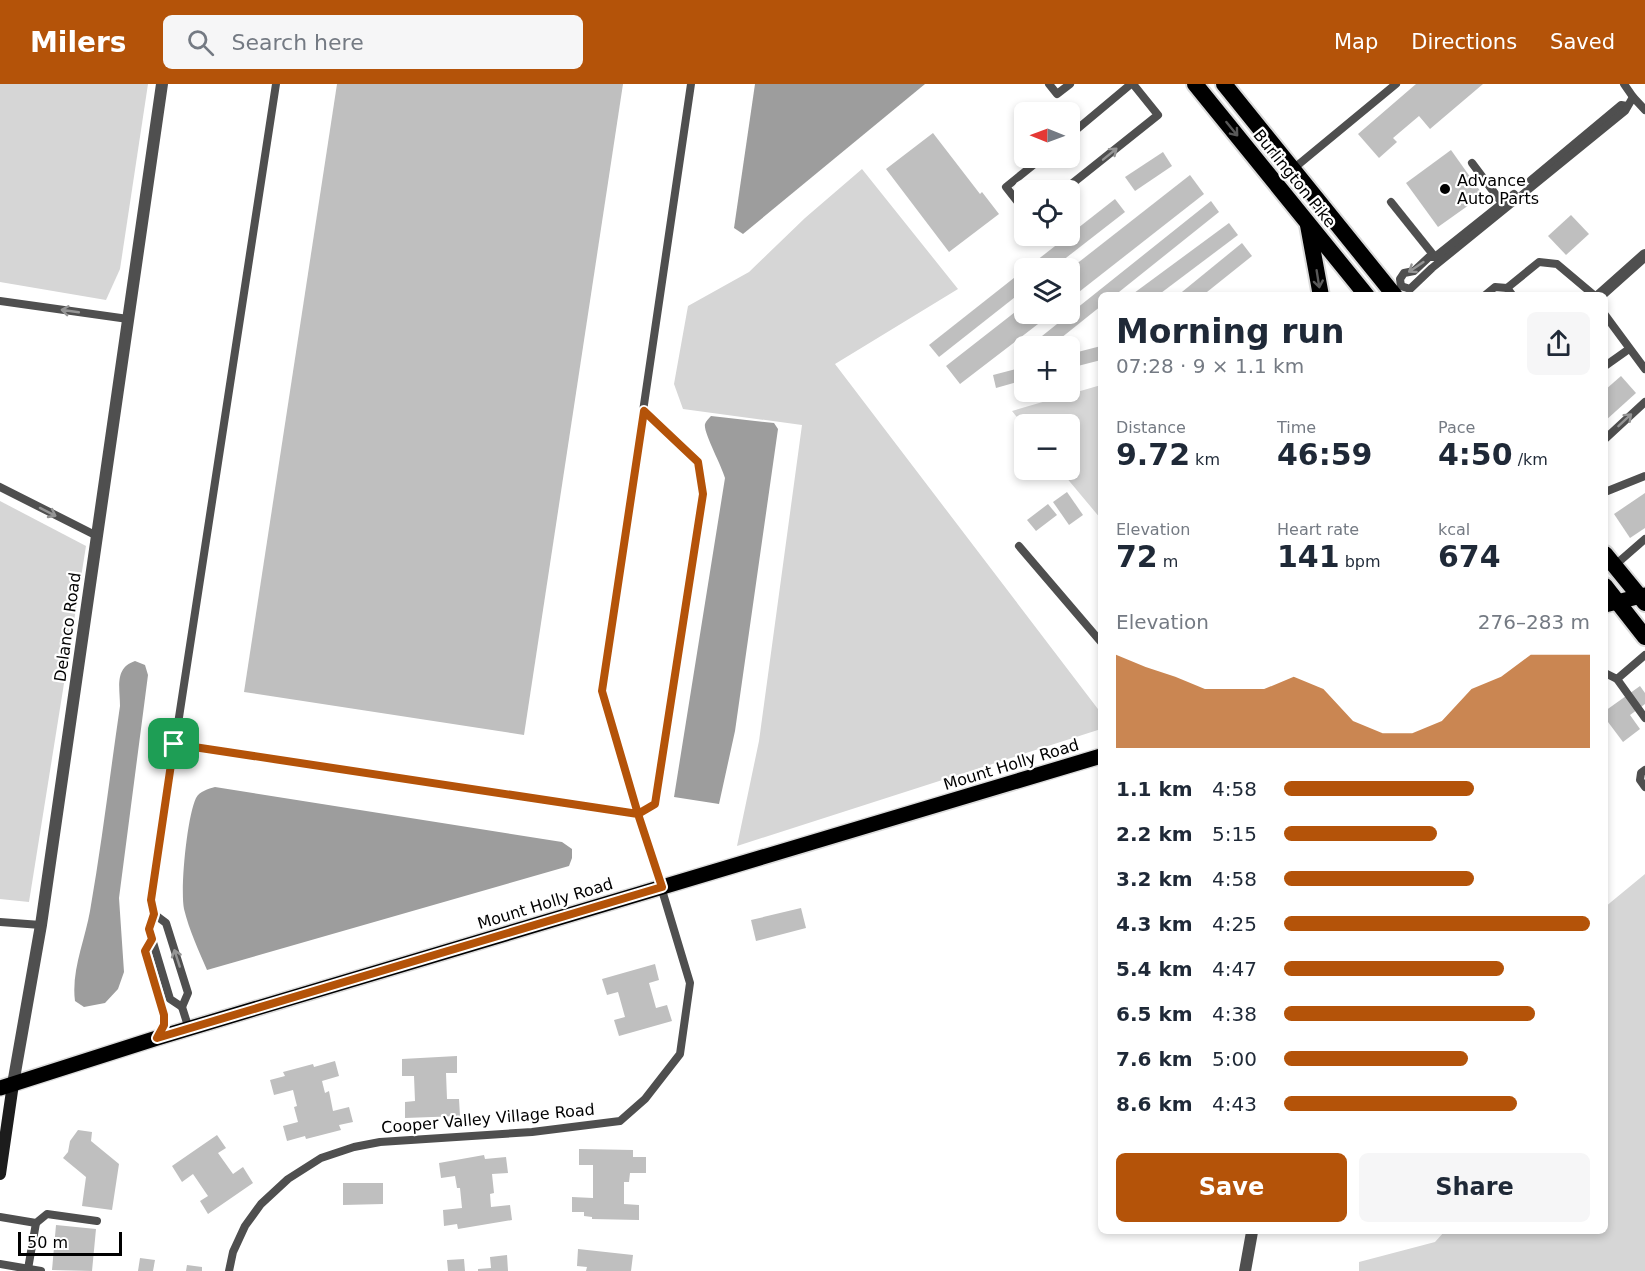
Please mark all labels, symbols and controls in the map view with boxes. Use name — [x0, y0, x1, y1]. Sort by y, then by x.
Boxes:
search box — [163, 15, 583, 69]
text: Milers — [30, 26, 127, 59]
icon: search — [184, 26, 217, 59]
text: Search here — [232, 30, 364, 55]
text: Map — [1334, 30, 1378, 54]
text: Directions — [1411, 30, 1517, 54]
text: Saved — [1550, 30, 1615, 54]
north arrow — [1014, 102, 1080, 168]
map controls — [1014, 102, 1080, 480]
one-way arrow — [1226, 121, 1239, 137]
street label: Burlington Pike — [1249, 126, 1340, 231]
one-way arrow — [1102, 147, 1118, 160]
place label: Advance Auto Parts — [1457, 171, 1539, 208]
button: locate — [1014, 180, 1080, 246]
marker: Advance Auto Parts — [1438, 182, 1452, 196]
button: layers — [1014, 258, 1080, 324]
one-way arrow — [1408, 260, 1425, 273]
one-way arrow — [1313, 269, 1324, 288]
one-way arrow — [60, 306, 80, 317]
text: Morning run — [1116, 312, 1344, 351]
button: share — [1527, 312, 1590, 375]
button: + — [1014, 336, 1080, 402]
text: 07:28 · 9 × 1.1 km — [1116, 354, 1304, 378]
one-way arrow — [1618, 413, 1633, 428]
button: − — [1014, 414, 1080, 480]
text: Distance — [1116, 418, 1186, 437]
text: Time — [1277, 418, 1316, 437]
text: Pace — [1438, 418, 1475, 437]
text: 9.72 — [1116, 437, 1190, 472]
text: 46:59 — [1277, 437, 1373, 472]
text: 4:50 — [1438, 437, 1513, 472]
text: km — [1190, 450, 1220, 469]
text: /km — [1513, 450, 1548, 469]
one-way arrow — [39, 506, 57, 518]
text: Elevation — [1116, 520, 1190, 539]
text: Heart rate — [1277, 520, 1359, 539]
text: kcal — [1438, 520, 1470, 539]
text: 72 — [1116, 539, 1158, 574]
text: 141 — [1277, 539, 1340, 574]
text: 674 — [1438, 539, 1501, 574]
text: m — [1158, 552, 1178, 571]
text: bpm — [1340, 552, 1381, 571]
street label: Delanco Road — [50, 571, 85, 683]
text: Elevation — [1116, 610, 1209, 634]
text: 276–283 m — [1478, 610, 1590, 634]
pin — [148, 718, 199, 769]
icon: arrive — [157, 727, 190, 760]
street label: Mount Holly Road — [941, 735, 1081, 794]
text: 1.1 km — [1116, 777, 1193, 801]
text: 4:58 — [1212, 777, 1257, 801]
text: 2.2 km — [1116, 822, 1193, 846]
text: 5:15 — [1212, 822, 1257, 846]
text: 3.2 km — [1116, 867, 1193, 891]
text: 4:58 — [1212, 867, 1257, 891]
street label: Mount Holly Road — [475, 874, 615, 933]
text: 4.3 km — [1116, 912, 1193, 936]
text: 4:25 — [1212, 912, 1257, 936]
one-way arrow — [171, 949, 182, 968]
text: 5.4 km — [1116, 957, 1193, 981]
text: 4:47 — [1212, 957, 1257, 981]
text: 6.5 km — [1116, 1002, 1193, 1026]
text: 4:38 — [1212, 1002, 1257, 1026]
text: 7.6 km — [1116, 1047, 1193, 1071]
text: 5:00 — [1212, 1047, 1257, 1071]
text: 8.6 km — [1116, 1092, 1193, 1116]
text: 4:43 — [1212, 1092, 1257, 1116]
street label: Cooper Valley Village Road — [381, 1100, 596, 1137]
button: Save — [1116, 1153, 1347, 1222]
button: Share — [1359, 1153, 1590, 1222]
scale bar — [18, 1229, 122, 1256]
text: 50 m — [27, 1233, 68, 1252]

